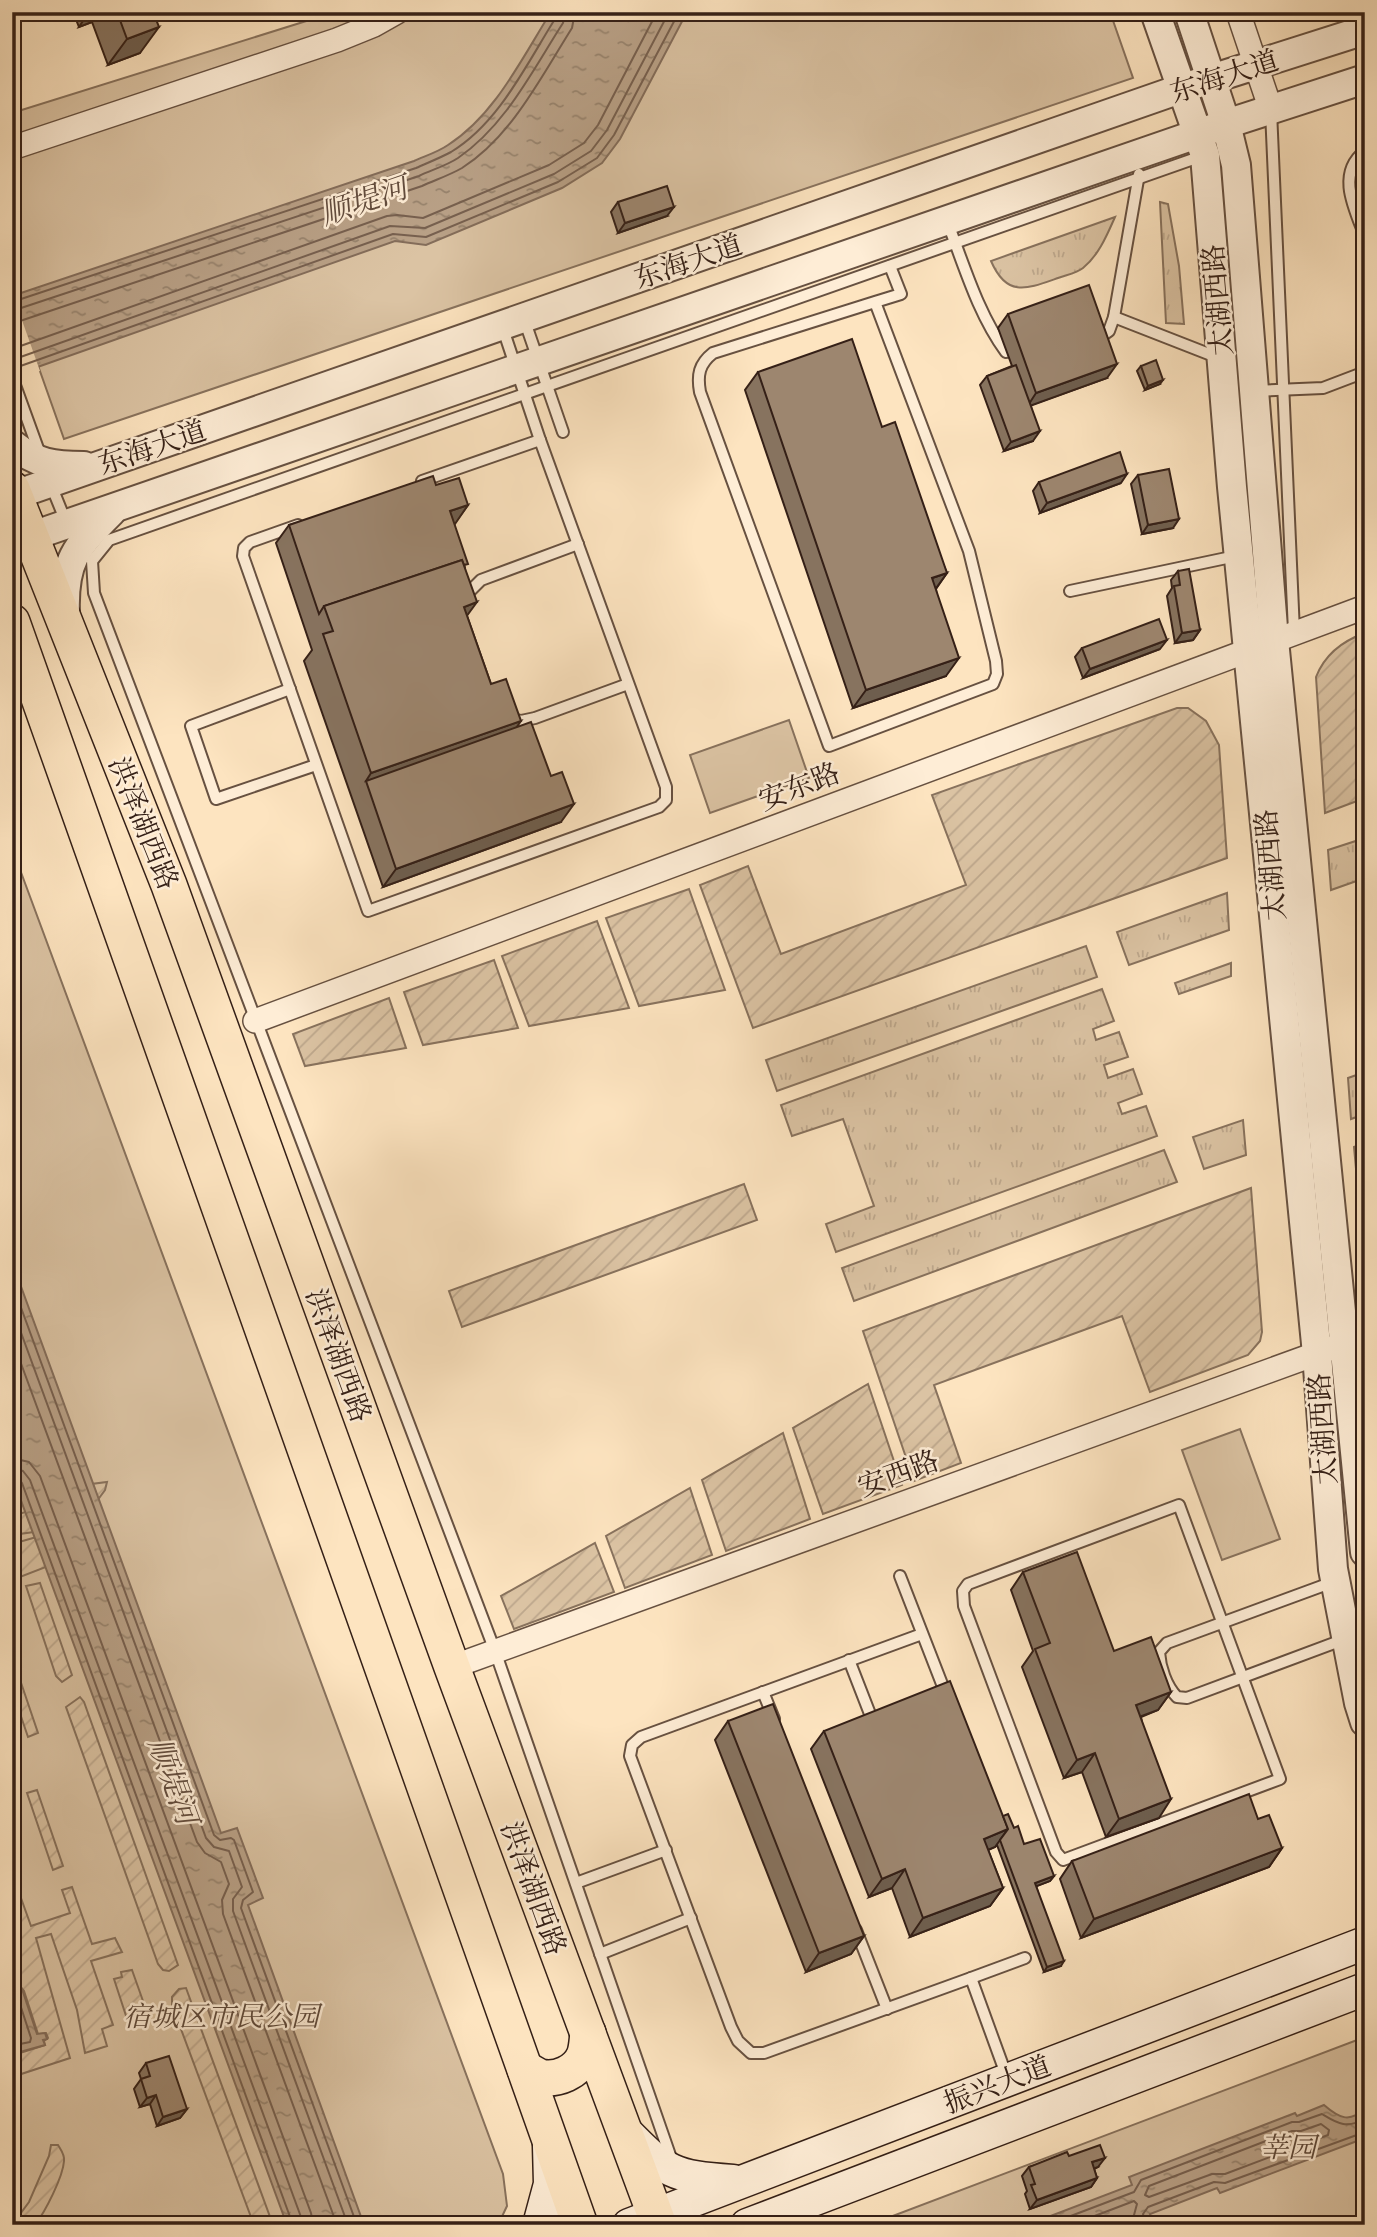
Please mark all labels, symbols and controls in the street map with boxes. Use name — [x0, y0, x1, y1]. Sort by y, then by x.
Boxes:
street label: 东海大道 — [1165, 42, 1283, 112]
water label: 顺堤河 — [315, 166, 418, 235]
street label: 东海大道 — [629, 226, 747, 298]
street label: 太湖西路 — [1194, 242, 1242, 357]
street label: 东海大道 — [93, 412, 211, 484]
street label: 洪泽湖西路 — [99, 751, 187, 895]
street label: 安东路 — [753, 754, 845, 820]
street label: 太湖西路 — [1247, 807, 1295, 922]
street label: 洪泽湖西路 — [296, 1283, 380, 1428]
street label: 太湖西路 — [1300, 1372, 1346, 1486]
street label: 安西路 — [852, 1442, 944, 1506]
water label: 顺堤河 — [139, 1732, 209, 1835]
street label: 洪泽湖西路 — [491, 1816, 575, 1961]
park label: 宿城区市民公园 — [123, 1998, 323, 2036]
street label: 振兴大道 — [938, 2047, 1056, 2123]
park label: 莘园 — [1260, 2129, 1320, 2167]

